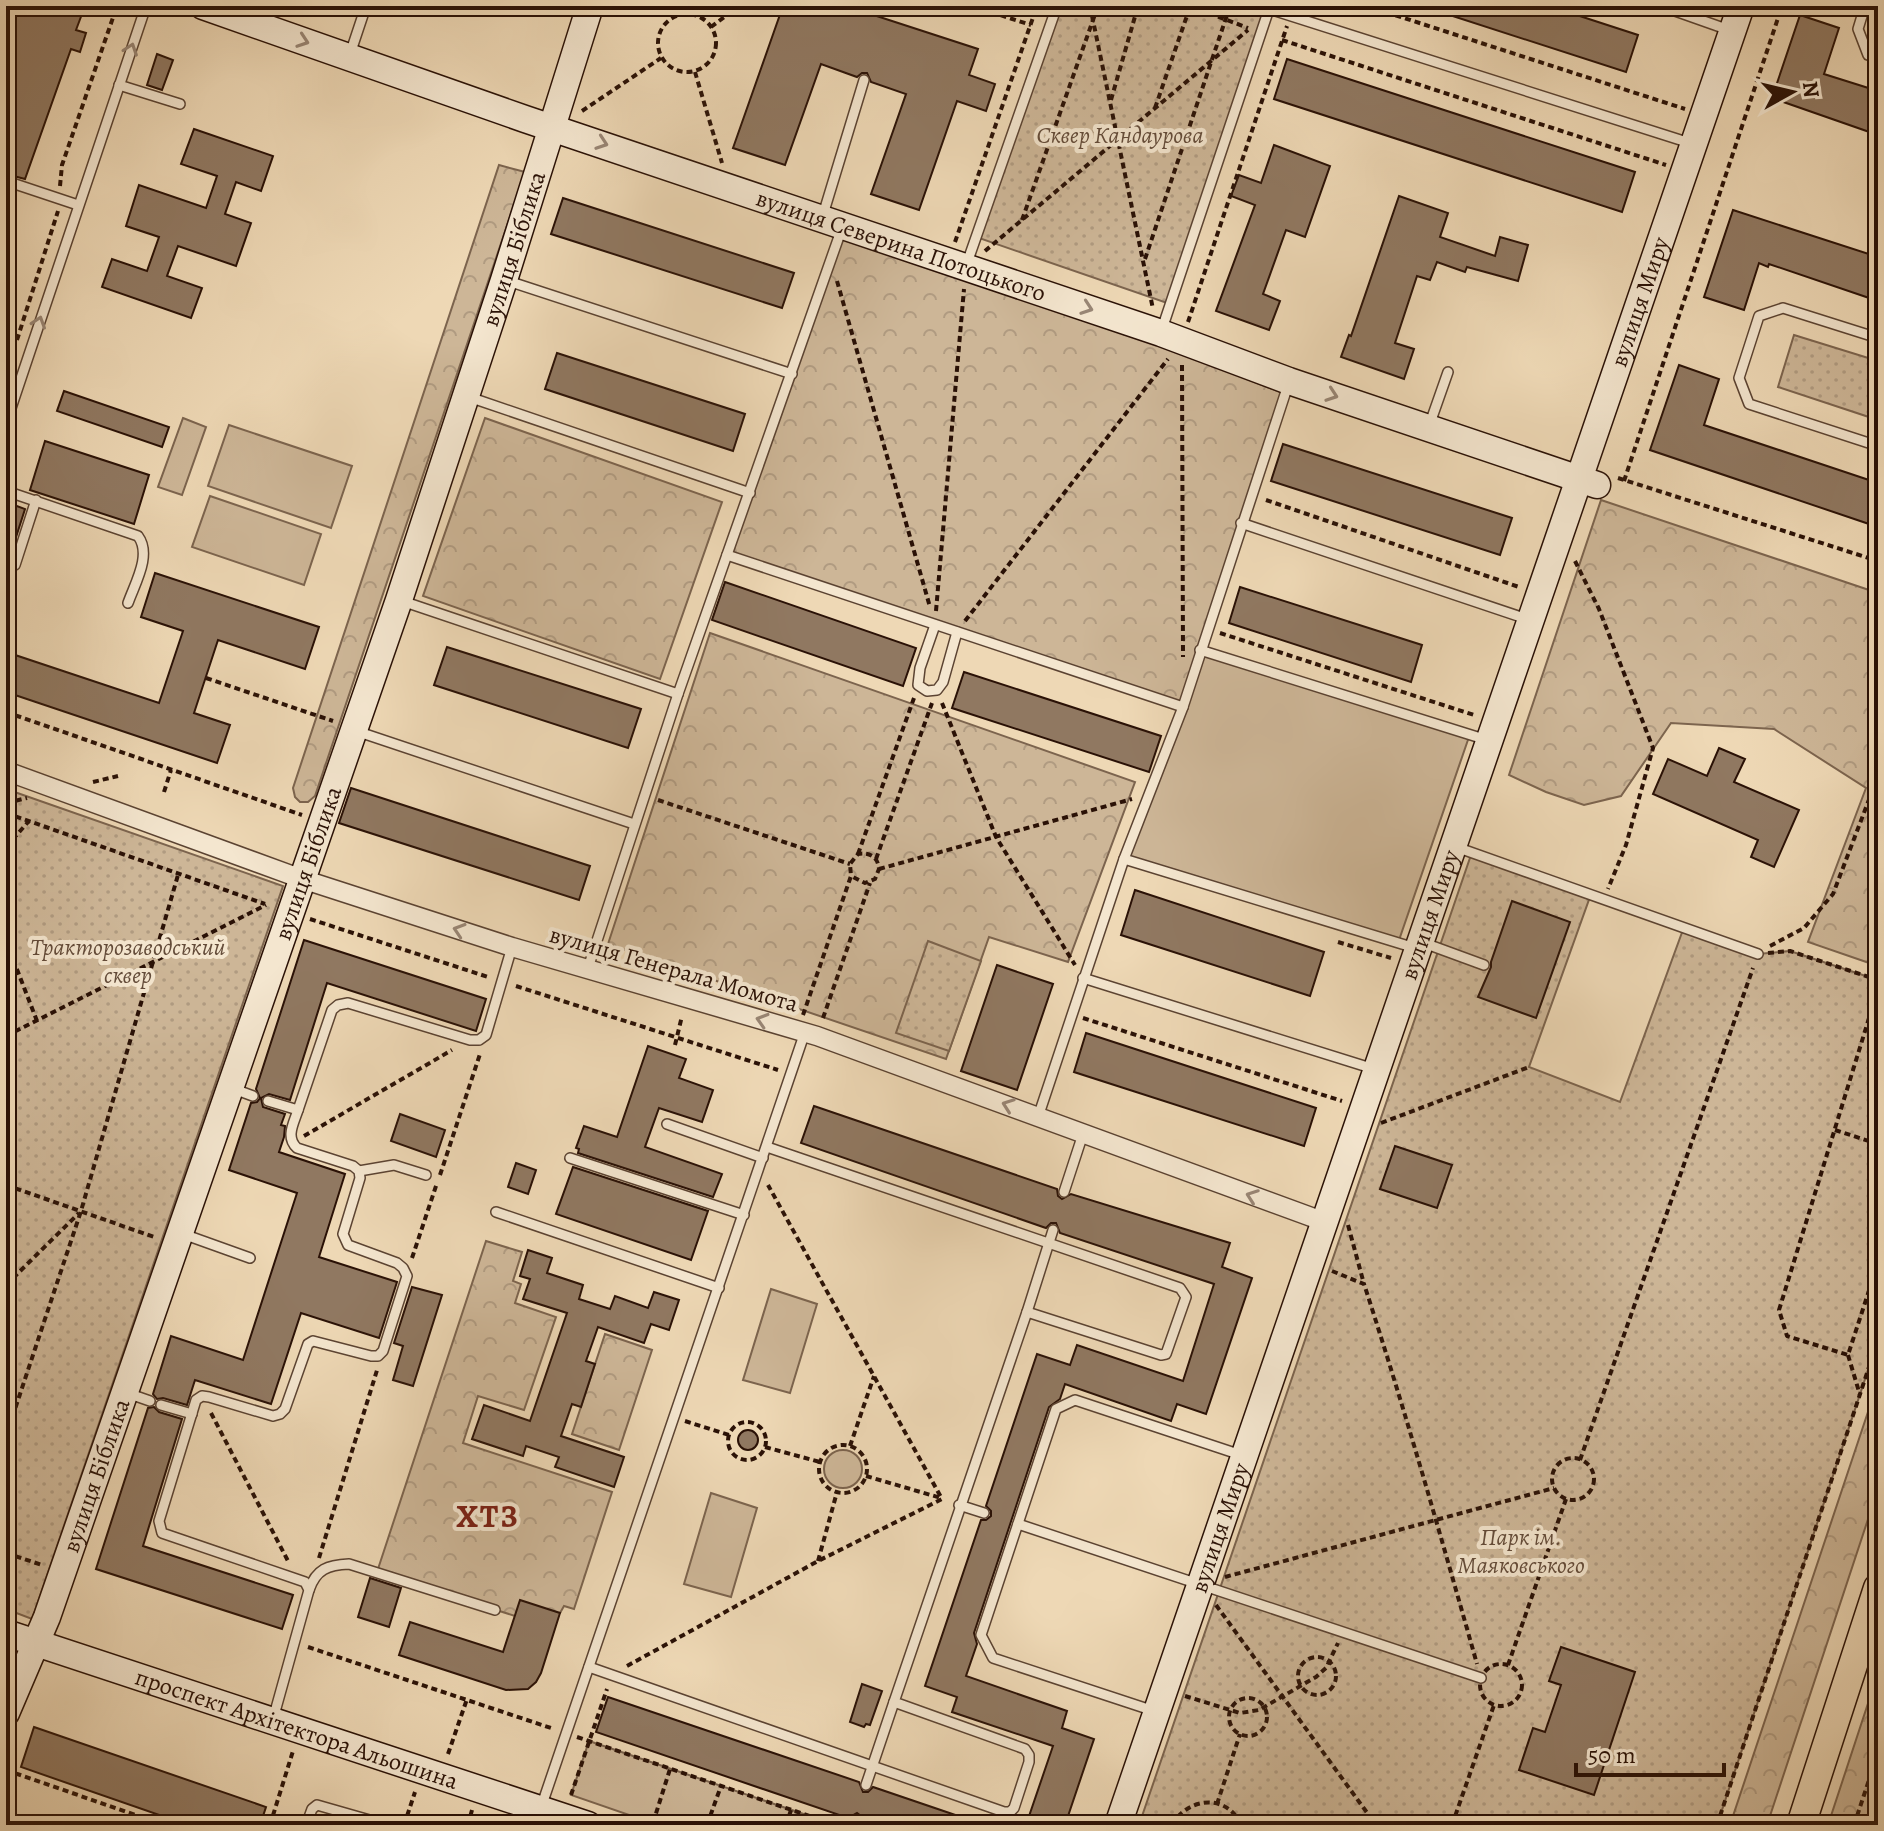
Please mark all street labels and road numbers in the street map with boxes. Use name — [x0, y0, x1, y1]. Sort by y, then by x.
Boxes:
street label: вулиця Біблика — [474, 167, 553, 330]
street label: вулиця Северина Потоцького — [752, 182, 1050, 309]
street label: вулиця Миру — [1603, 233, 1677, 371]
street label: вулиця Біблика — [266, 782, 349, 944]
street label: вулиця Миру — [1393, 846, 1467, 984]
street label: вулиця Генерала Момота — [546, 918, 802, 1020]
street label: вулиця Біблика — [55, 1394, 137, 1557]
street label: вулиця Миру — [1183, 1459, 1257, 1597]
street label: проспект Архітектора Альошина — [131, 1661, 462, 1797]

